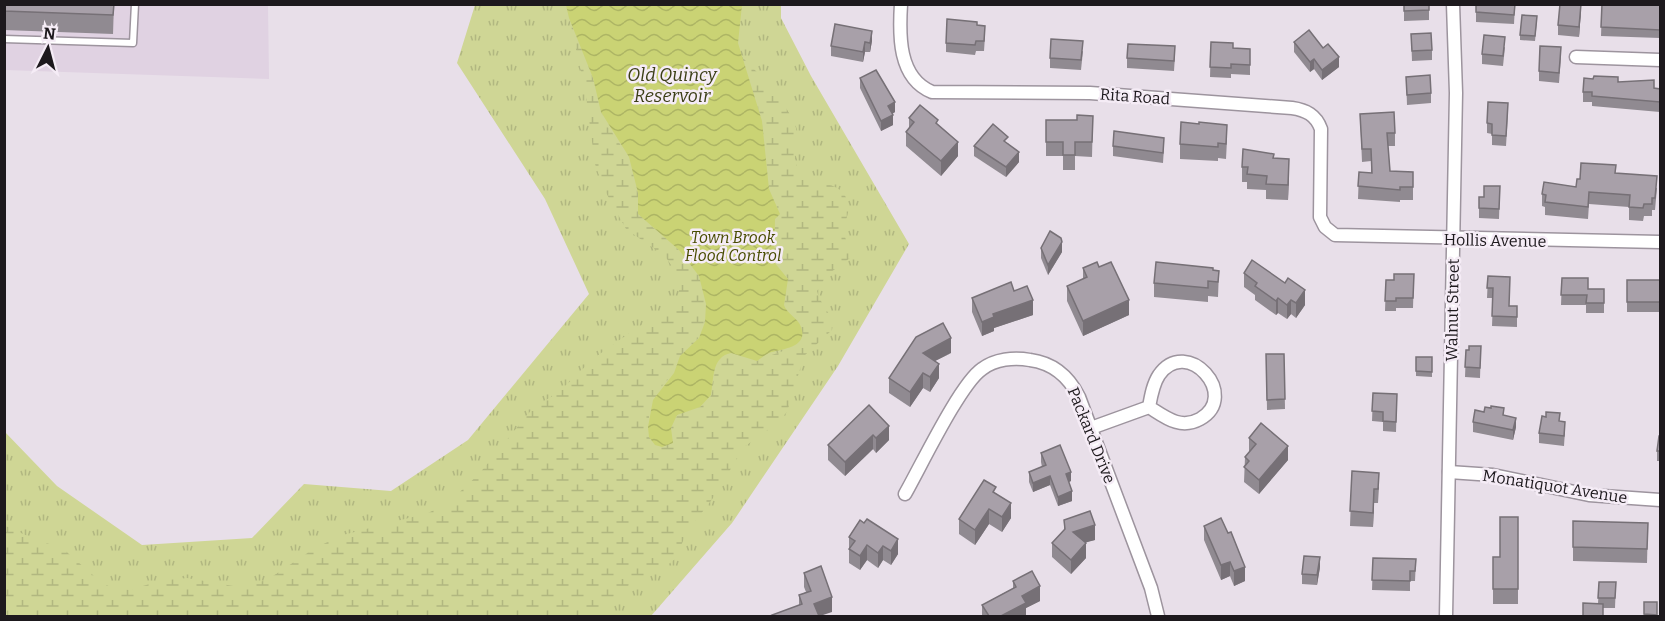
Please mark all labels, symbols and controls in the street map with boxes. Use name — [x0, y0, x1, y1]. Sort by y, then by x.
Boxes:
north arrow — [18, 18, 78, 78]
text: N — [42, 23, 57, 44]
water label: Old Quincy Reservoir — [627, 64, 717, 107]
street label: Rita Road — [1099, 85, 1171, 108]
park label: Town Brook Flood Control — [685, 228, 781, 265]
street label: Hollis Avenue — [1443, 230, 1547, 251]
street label: Walnut Street — [1442, 258, 1463, 361]
street label: Packard Drive — [1064, 384, 1119, 486]
street label: Monatiquot Avenue — [1481, 466, 1629, 507]

